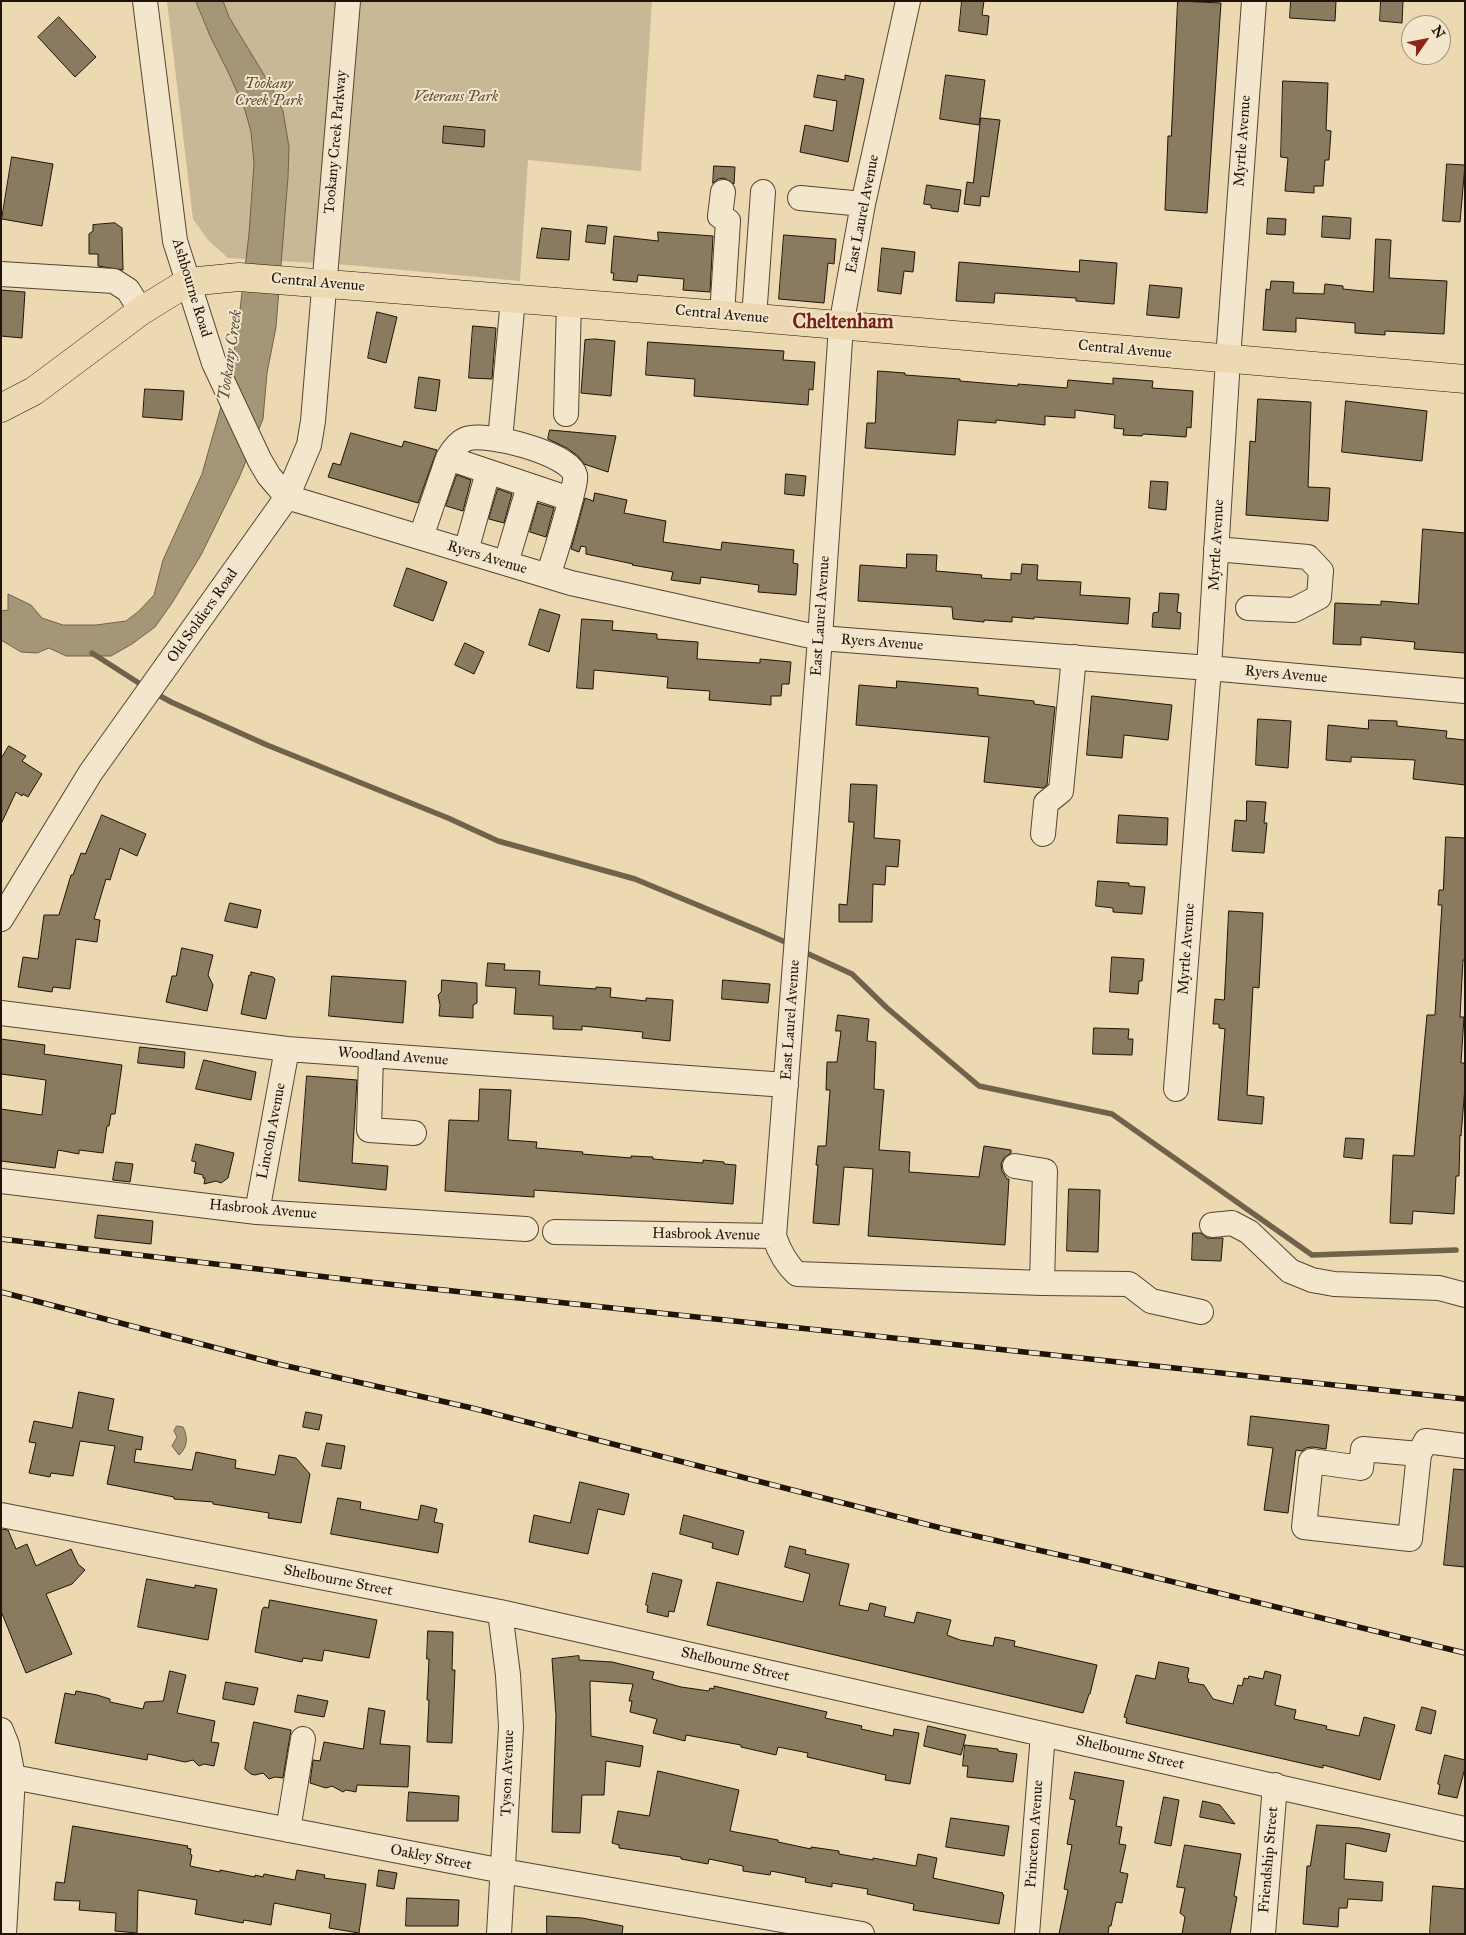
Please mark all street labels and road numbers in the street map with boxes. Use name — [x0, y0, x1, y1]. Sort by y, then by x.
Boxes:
street label: Tookany Creek Parkway — [321, 69, 351, 215]
street label: Myrtle Avenue — [1231, 95, 1255, 187]
street label: East Laurel Avenue — [843, 153, 883, 275]
street label: Ashbourne Road — [167, 237, 215, 339]
street label: Central Avenue — [270, 270, 366, 296]
street label: Central Avenue — [674, 302, 770, 328]
street label: Central Avenue — [1077, 337, 1173, 363]
street label: Myrtle Avenue — [1206, 499, 1228, 591]
street label: Ryers Avenue — [445, 537, 529, 579]
street label: East Laurel Avenue — [808, 555, 834, 677]
street label: Old Soldiers Road — [164, 566, 242, 666]
street label: Ryers Avenue — [840, 631, 924, 655]
street label: Ryers Avenue — [1244, 662, 1328, 688]
street label: Myrtle Avenue — [1175, 903, 1199, 995]
street label: East Laurel Avenue — [778, 959, 804, 1081]
street label: Woodland Avenue — [337, 1044, 449, 1070]
street label: Lincoln Avenue — [254, 1081, 290, 1181]
street label: Hasbrook Avenue — [208, 1196, 318, 1224]
street label: Hasbrook Avenue — [652, 1225, 760, 1245]
street label: Shelbourne Street — [282, 1562, 394, 1600]
street label: Shelbourne Street — [679, 1644, 791, 1686]
street label: Tyson Avenue — [497, 1729, 519, 1817]
street label: Shelbourne Street — [1074, 1732, 1186, 1774]
street label: Princeton Avenue — [1022, 1779, 1048, 1889]
street label: Friendship Street — [1255, 1806, 1283, 1914]
street label: Oakley Street — [389, 1841, 473, 1875]

